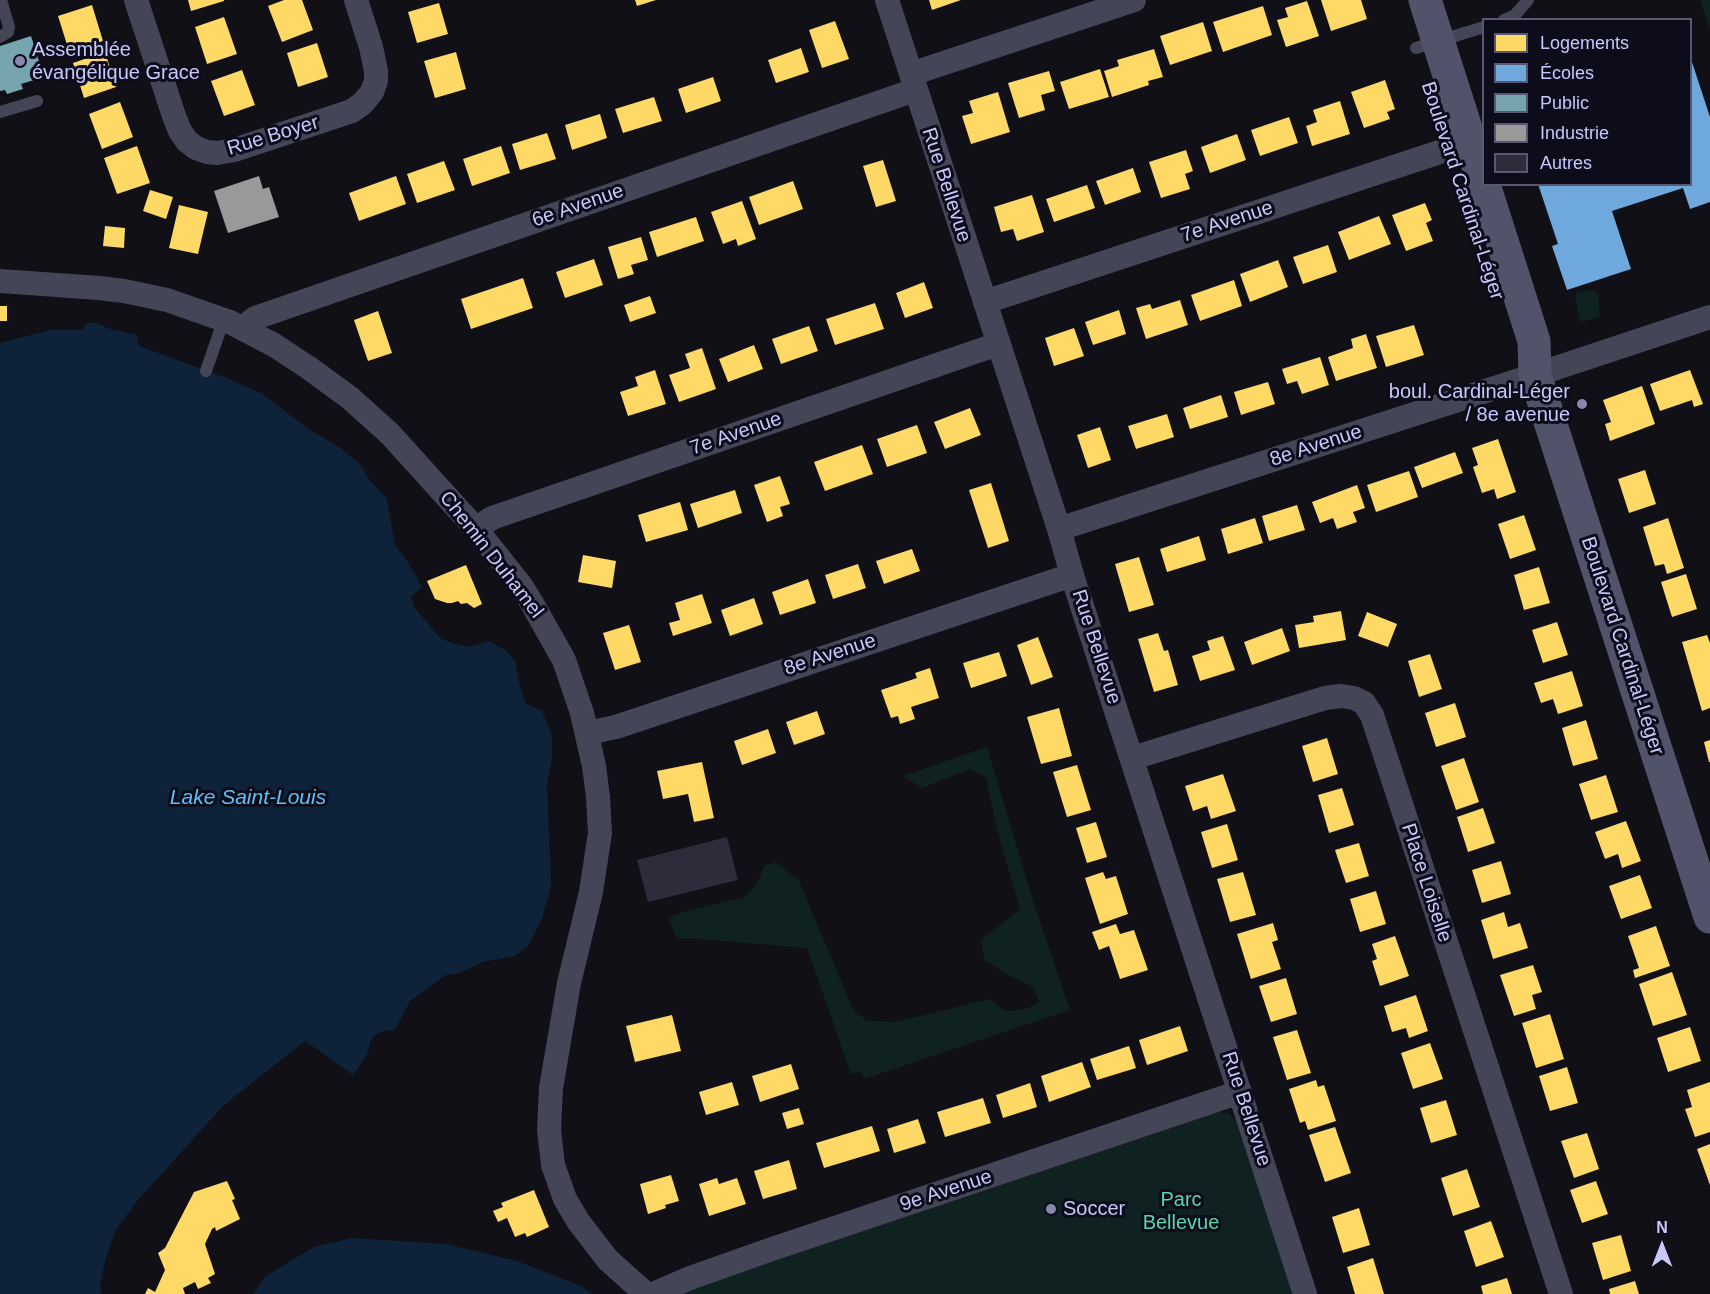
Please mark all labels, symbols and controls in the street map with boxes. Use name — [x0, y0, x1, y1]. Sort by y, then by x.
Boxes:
legend — [1482, 18, 1692, 186]
text: Logements — [1540, 33, 1629, 53]
place label: Assemblée évangélique Grace — [32, 38, 200, 85]
marker: Assemblée évangélique Grace — [13, 54, 27, 68]
text: Écoles — [1540, 63, 1594, 83]
street label: Boulevard Cardinal-Léger — [1415, 79, 1509, 303]
text: Public — [1540, 93, 1589, 113]
street label: Rue Boyer — [224, 111, 322, 161]
text: Industrie — [1540, 123, 1609, 143]
street label: Rue Bellevue — [916, 125, 976, 245]
text: Autres — [1540, 153, 1592, 173]
street label: 6e Avenue — [529, 179, 627, 233]
street label: 7e Avenue — [1178, 196, 1276, 248]
place label: boul. Cardinal-Léger / 8e avenue — [1389, 380, 1570, 427]
marker: boul. Cardinal-Léger / 8e avenue — [1575, 397, 1589, 411]
street label: 7e Avenue — [687, 407, 785, 461]
street label: 8e Avenue — [1267, 420, 1365, 472]
street label: Chemin Duhamel — [434, 487, 548, 623]
street label: Boulevard Cardinal-Léger — [1575, 534, 1669, 758]
street label: Rue Bellevue — [1066, 587, 1126, 707]
street label: 8e Avenue — [781, 629, 879, 681]
water label: Lake Saint-Louis — [170, 785, 326, 811]
street label: Place Loiselle — [1396, 821, 1456, 945]
street label: Rue Bellevue — [1216, 1049, 1276, 1169]
street label: 9e Avenue — [897, 1165, 995, 1217]
park label: Parc Bellevue — [1143, 1188, 1219, 1235]
place label: Soccer — [1063, 1197, 1125, 1221]
marker: Soccer — [1044, 1202, 1058, 1216]
north arrow — [1632, 1216, 1692, 1276]
text: N — [1656, 1219, 1668, 1236]

